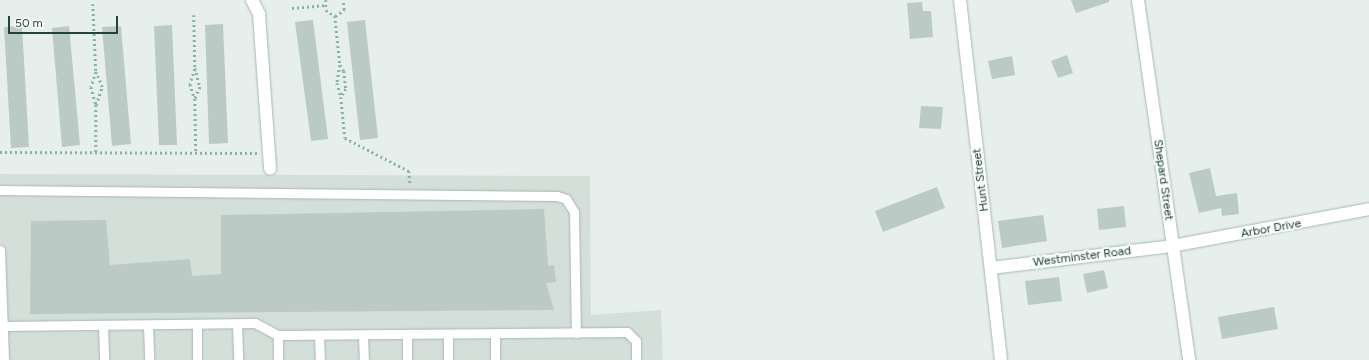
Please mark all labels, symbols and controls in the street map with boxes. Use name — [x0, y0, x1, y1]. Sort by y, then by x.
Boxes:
scale bar — [10, 8, 120, 34]
text: 50 m — [15, 16, 43, 30]
street label: Shepard Street — [1150, 139, 1176, 221]
street label: Hunt Street — [970, 148, 992, 212]
street label: Arbor Drive — [1240, 217, 1302, 241]
street label: Westminster Road — [1032, 244, 1132, 270]

